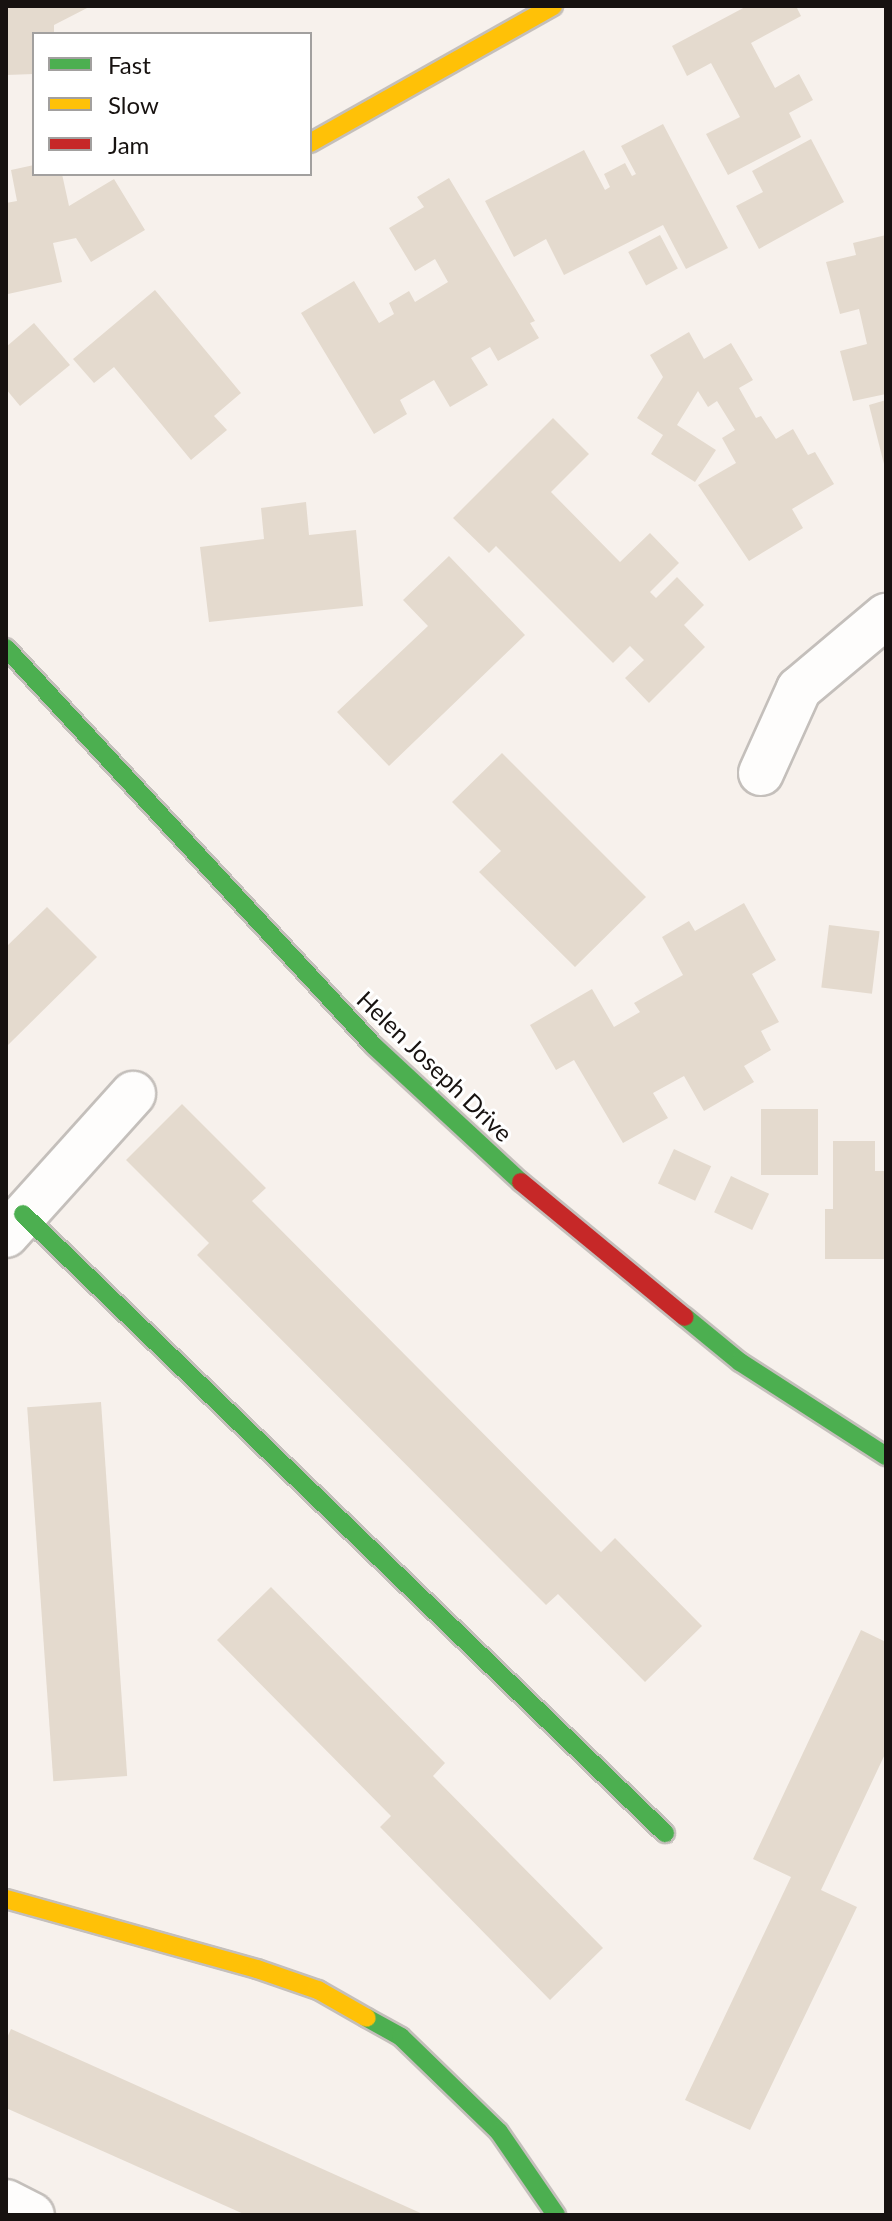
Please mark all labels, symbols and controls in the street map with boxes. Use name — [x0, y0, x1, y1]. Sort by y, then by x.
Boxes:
legend — [32, 32, 312, 176]
text: Fast — [108, 50, 151, 79]
text: Slow — [108, 90, 159, 119]
text: Jam — [108, 130, 149, 159]
street label: Helen Joseph Drive — [351, 984, 519, 1148]

